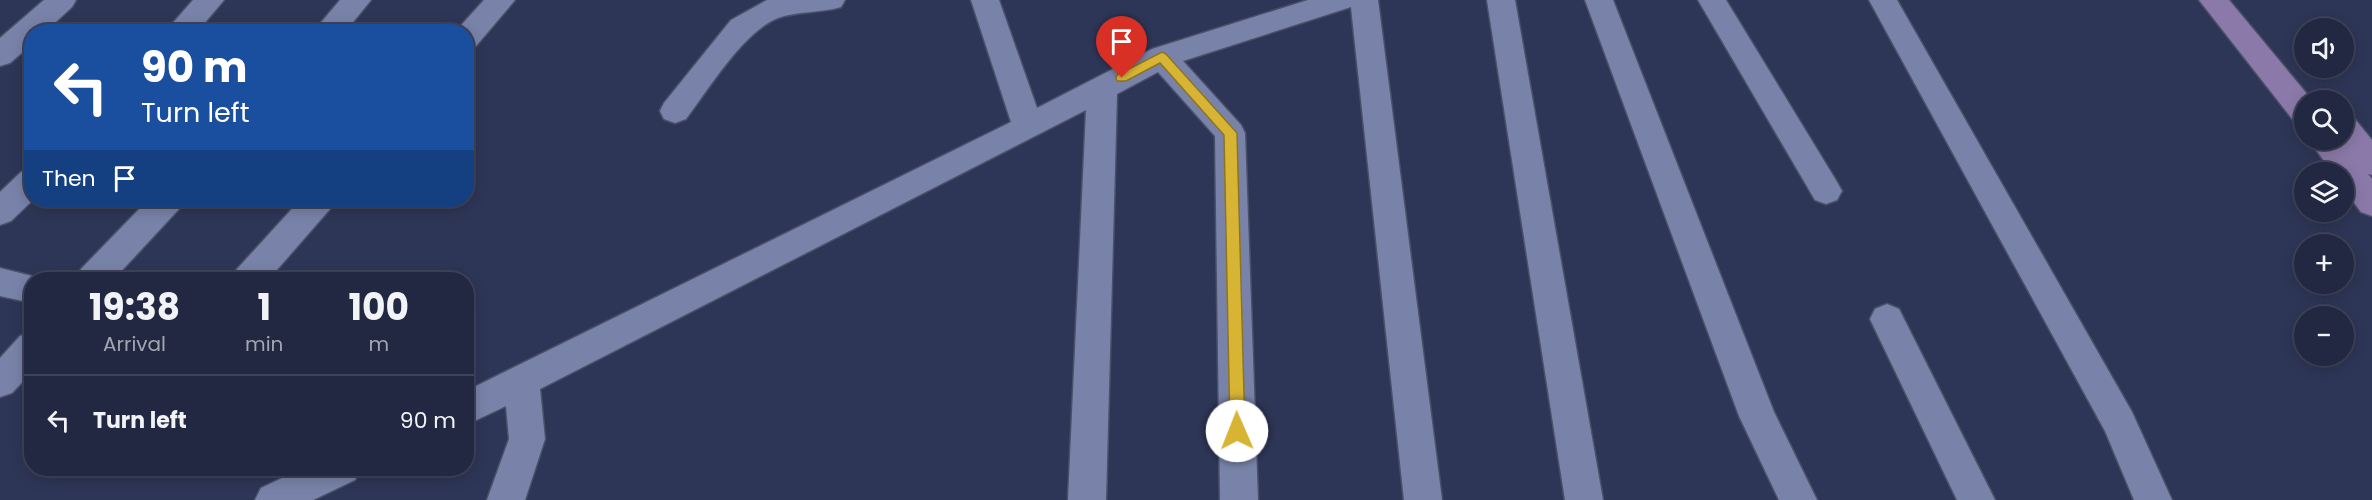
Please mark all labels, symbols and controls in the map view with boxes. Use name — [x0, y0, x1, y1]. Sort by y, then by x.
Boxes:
pin — [1096, 16, 1147, 78]
map controls — [2294, 18, 2354, 366]
button: sound — [2294, 18, 2354, 78]
icon: arrive — [1105, 25, 1138, 58]
text: 90 m — [141, 38, 248, 97]
icon: left — [42, 48, 120, 126]
button: search — [2294, 90, 2354, 150]
text: Turn left — [141, 94, 250, 131]
icon: arrive — [108, 162, 141, 195]
button: layers — [2294, 162, 2354, 222]
text: Then — [42, 163, 96, 194]
button: + — [2294, 234, 2354, 294]
text: 19:38 — [89, 282, 180, 333]
text: 1 — [257, 282, 271, 333]
text: 100 — [348, 282, 409, 333]
button: − — [2294, 306, 2354, 366]
text: Arrival — [103, 330, 166, 358]
text: min — [245, 330, 283, 358]
text: m — [368, 330, 389, 358]
position arrow — [1205, 399, 1269, 463]
icon: left — [42, 404, 75, 437]
text: Turn left — [93, 405, 187, 436]
text: 90 m — [400, 405, 456, 436]

